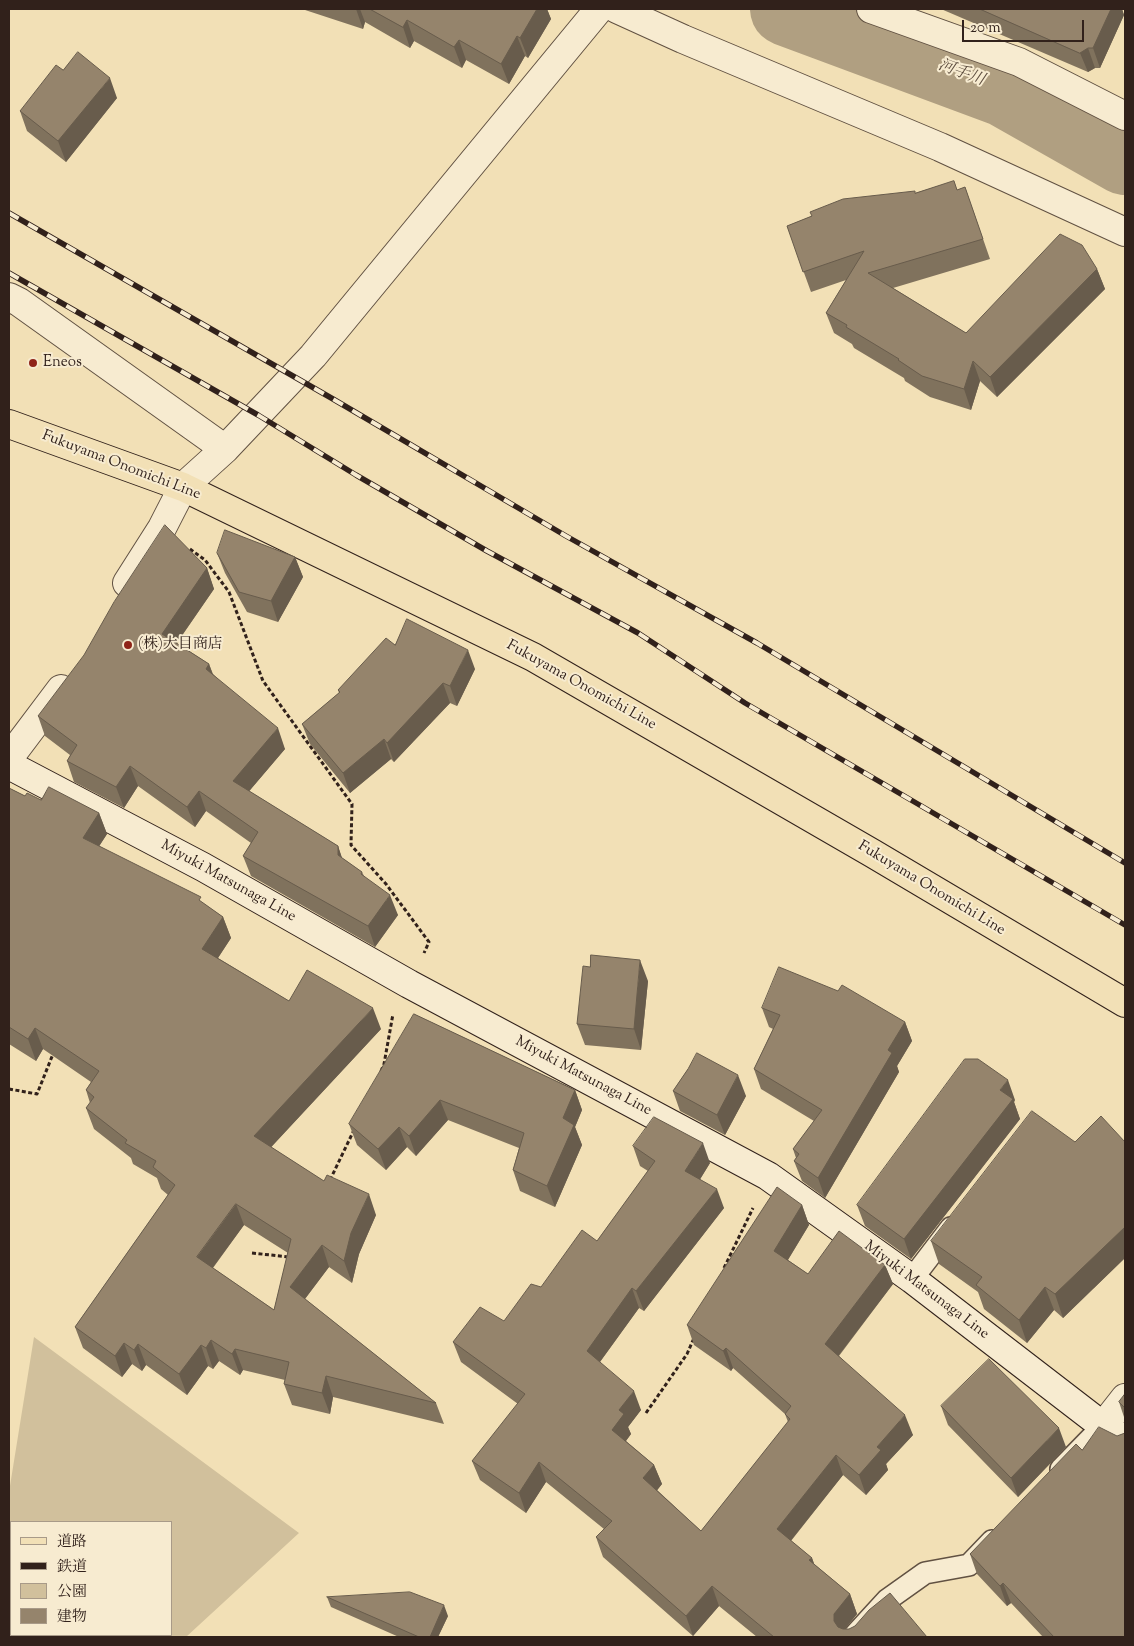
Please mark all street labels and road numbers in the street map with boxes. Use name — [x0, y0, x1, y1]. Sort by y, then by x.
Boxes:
street label: Fukuyama Onomichi Line — [39, 427, 203, 505]
street label: Fukuyama Onomichi Line — [503, 637, 659, 735]
street label: Miyuki Matsunaga Line — [157, 837, 299, 927]
street label: Fukuyama Onomichi Line — [854, 838, 1008, 940]
street label: Miyuki Matsunaga Line — [512, 1033, 654, 1121]
street label: Miyuki Matsunaga Line — [860, 1238, 992, 1344]

